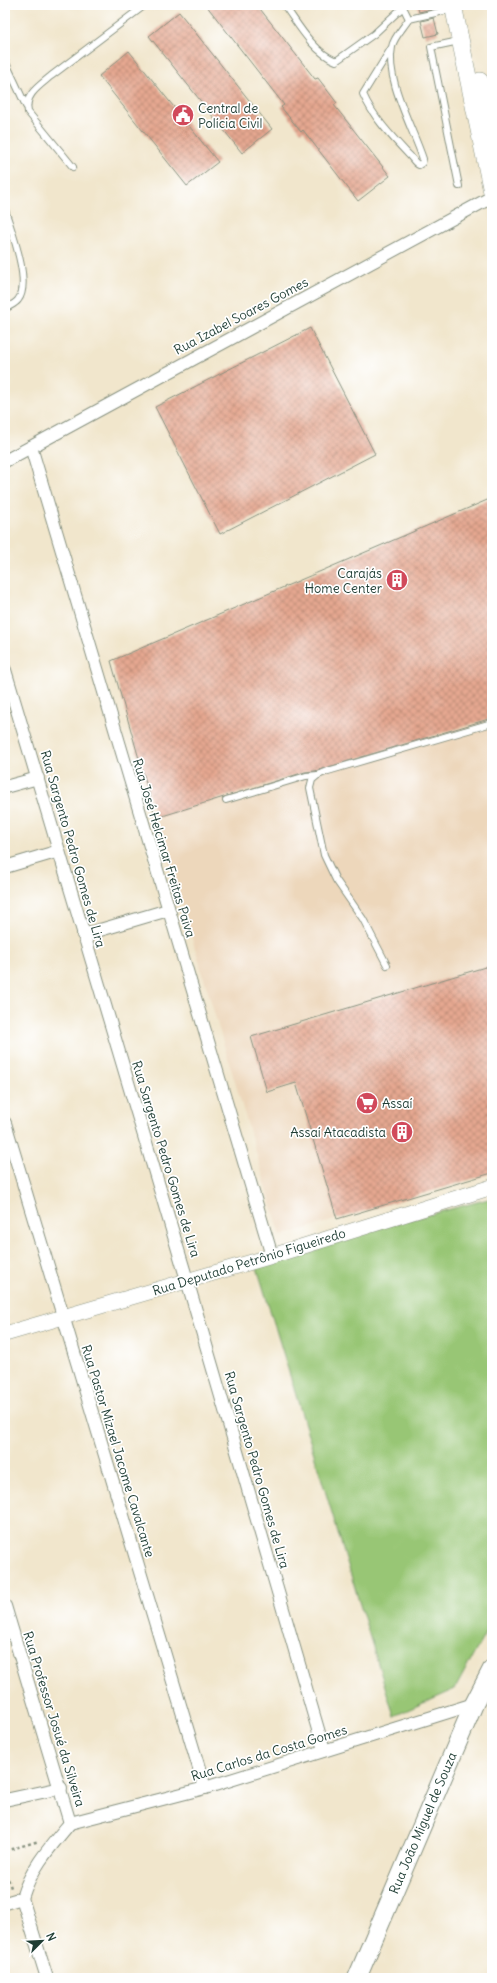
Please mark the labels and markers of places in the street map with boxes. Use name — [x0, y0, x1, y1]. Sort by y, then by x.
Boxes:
place label: Central de Polícia Civil — [198, 100, 262, 132]
public building icon: Central de Polícia Civil — [170, 102, 196, 128]
place label: Carajás Home Center — [305, 565, 383, 597]
building icon: Carajás Home Center — [384, 567, 410, 593]
supermarket icon: Assaí — [354, 1090, 380, 1116]
place label: Assaí — [382, 1095, 413, 1112]
building icon: Assaí Atacadista — [389, 1119, 415, 1145]
place label: Assaí Atacadista — [290, 1124, 386, 1141]

